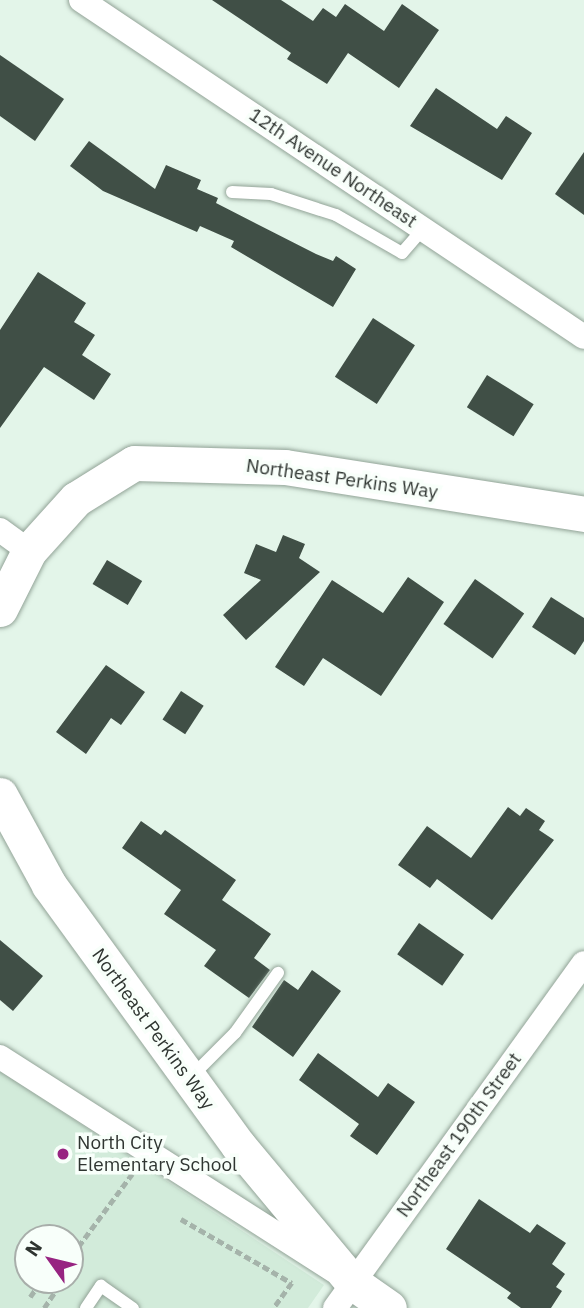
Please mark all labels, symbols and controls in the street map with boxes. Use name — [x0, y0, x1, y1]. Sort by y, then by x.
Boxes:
street label: 12th Avenue Northeast — [245, 103, 421, 233]
street label: Northeast Perkins Way — [245, 454, 439, 504]
street label: Northeast Perkins Way — [87, 944, 219, 1114]
street label: Northeast 190th Street — [392, 1048, 526, 1222]
place label: North City Elementary School — [77, 1132, 237, 1176]
marker: North City Elementary School — [55, 1146, 71, 1162]
north arrow — [14, 1224, 84, 1294]
text: N — [19, 1236, 47, 1261]

